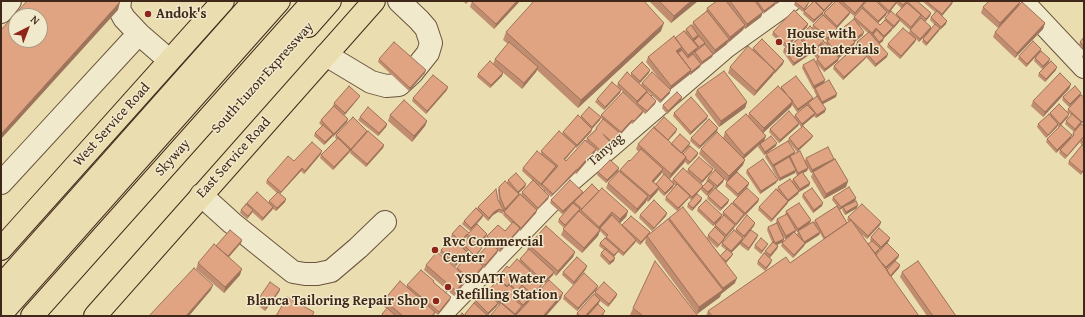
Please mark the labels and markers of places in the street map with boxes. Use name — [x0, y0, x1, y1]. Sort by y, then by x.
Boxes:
place label: Andok's — [156, 6, 207, 22]
marker: Andok's — [143, 9, 153, 19]
place label: House with light materials — [787, 26, 879, 58]
marker: House with light materials — [774, 37, 784, 47]
place label: Rvc Commercial Center — [443, 234, 543, 266]
marker: Rvc Commercial Center — [430, 245, 440, 255]
place label: YSDATT Water Refilling Station — [456, 271, 558, 304]
marker: YSDATT Water Refilling Station — [443, 282, 453, 292]
place label: Blanca Tailoring Repair Shop — [247, 293, 428, 309]
marker: Blanca Tailoring Repair Shop — [431, 296, 441, 306]

